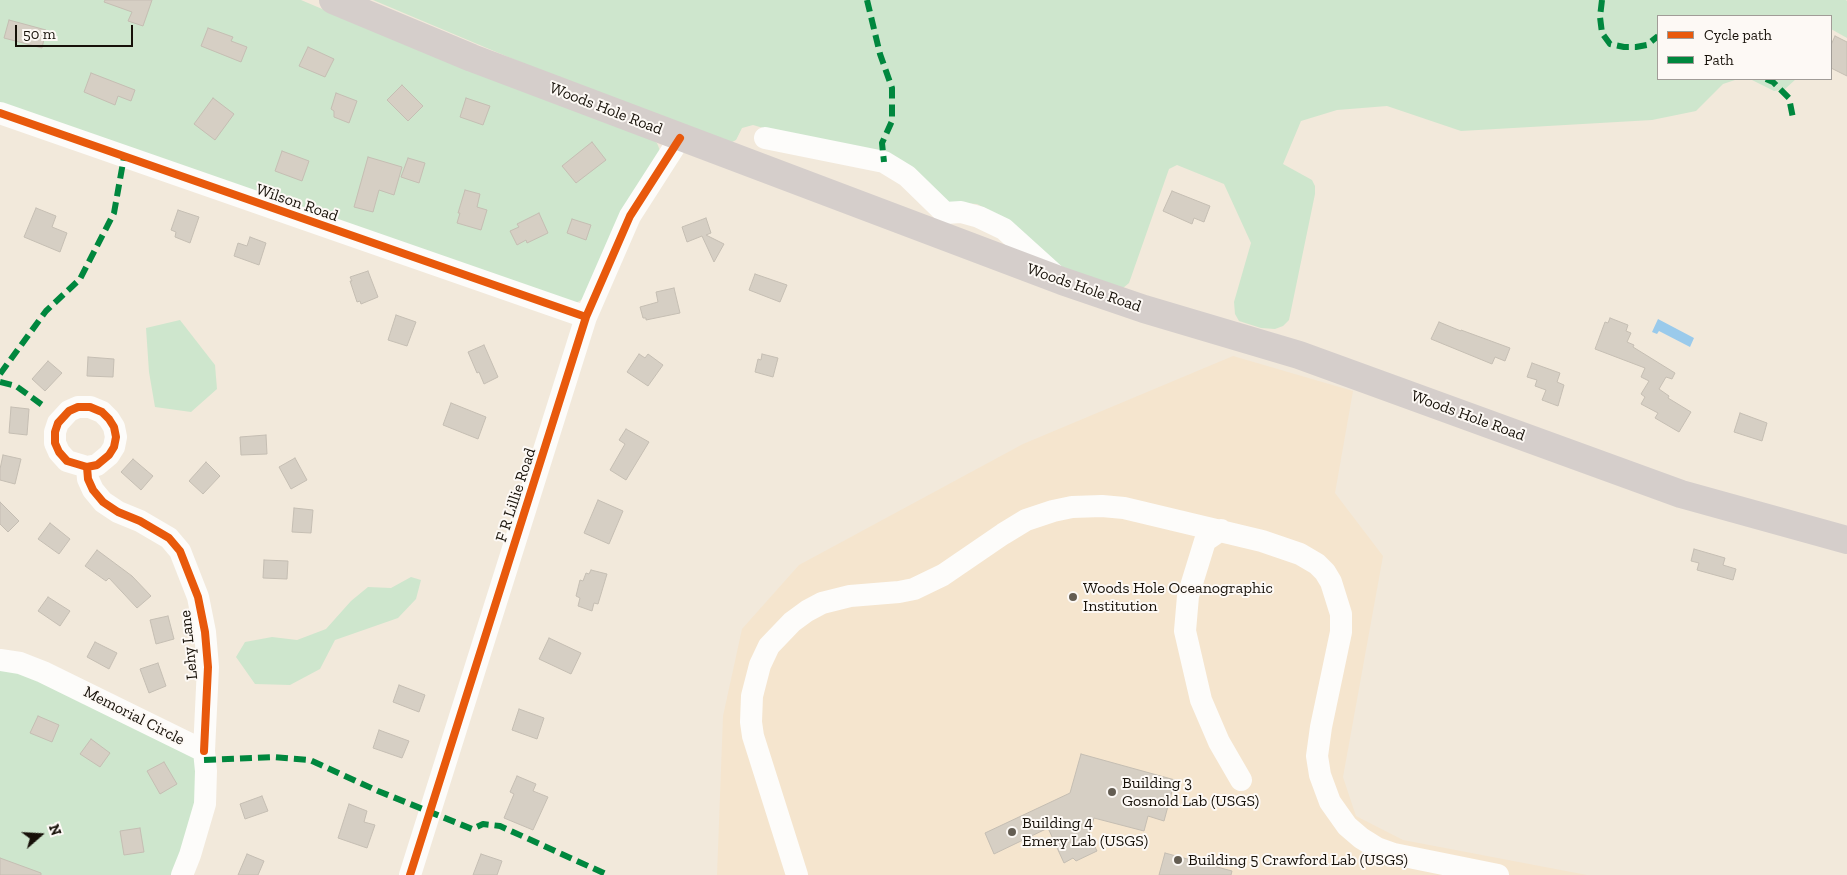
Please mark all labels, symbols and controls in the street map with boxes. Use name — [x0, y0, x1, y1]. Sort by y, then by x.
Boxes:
scale bar — [18, 15, 135, 47]
legend — [1657, 15, 1832, 80]
text: 50 m — [23, 25, 56, 43]
text: Cycle path — [1704, 26, 1772, 44]
text: Path — [1704, 51, 1734, 69]
street label: Woods Hole Road — [547, 79, 665, 139]
street label: Wilson Road — [253, 180, 341, 226]
street label: Woods Hole Road — [1024, 259, 1144, 317]
street label: Woods Hole Road — [1408, 386, 1528, 446]
street label: F R Lillie Road — [492, 446, 540, 544]
place label: Woods Hole Oceanographic Institution — [1083, 578, 1273, 616]
marker: Woods Hole Oceanographic Institution — [1067, 591, 1079, 603]
street label: Lehy Lane — [176, 609, 202, 681]
street label: Memorial Circle — [80, 682, 188, 750]
place label: Building 3 Gosnold Lab (USGS) — [1122, 773, 1259, 811]
marker: Building 3 Gosnold Lab (USGS) — [1106, 786, 1118, 798]
north arrow — [15, 810, 65, 860]
place label: Building 4 Emery Lab (USGS) — [1022, 813, 1148, 851]
text: N — [45, 822, 64, 838]
marker: Building 4 Emery Lab (USGS) — [1006, 826, 1018, 838]
place label: Building 5 Crawford Lab (USGS) — [1188, 850, 1408, 870]
marker: Building 5 Crawford Lab (USGS) — [1172, 854, 1184, 866]

